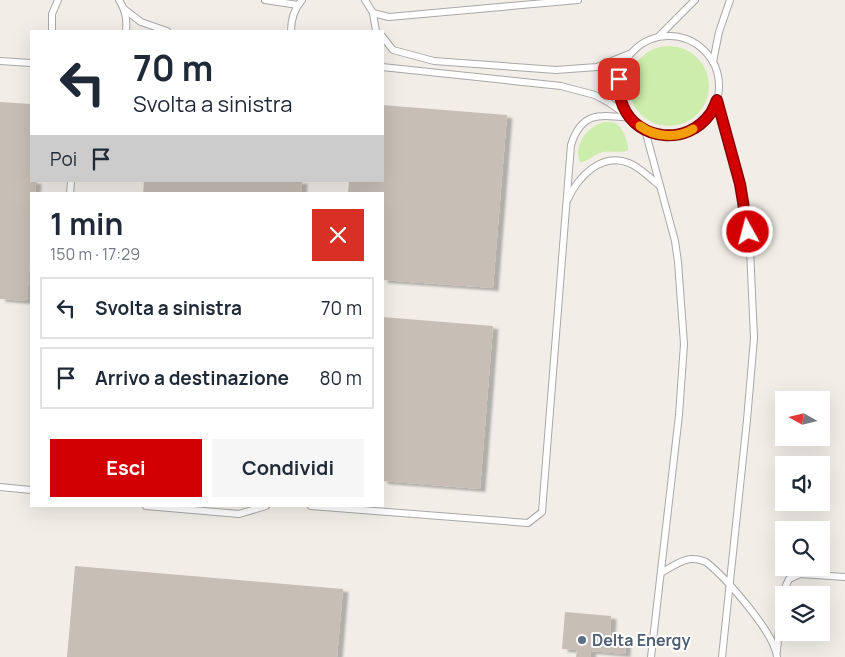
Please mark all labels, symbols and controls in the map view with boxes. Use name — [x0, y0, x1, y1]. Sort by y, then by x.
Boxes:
text: 70 m — [133, 44, 213, 92]
icon: left — [50, 50, 115, 115]
pin — [598, 58, 640, 100]
icon: arrive — [605, 65, 633, 93]
text: Svolta a sinistra — [133, 89, 292, 119]
icon: arrive — [87, 145, 115, 173]
text: Poi — [50, 146, 77, 172]
text: 1 min — [50, 203, 123, 244]
position arrow — [721, 205, 773, 257]
button: close — [312, 209, 364, 261]
text: 150 m · 17:29 — [50, 243, 140, 265]
icon: left — [52, 294, 80, 322]
text: Svolta a sinistra — [95, 295, 242, 321]
text: 70 m — [321, 295, 362, 321]
icon: arrive — [52, 364, 80, 392]
text: Arrivo a destinazione — [95, 365, 289, 391]
text: 80 m — [319, 365, 362, 391]
north arrow — [775, 391, 830, 446]
map controls — [775, 391, 830, 641]
button: Esci — [50, 439, 202, 497]
button: Condividi — [212, 439, 364, 497]
button: sound — [775, 456, 830, 511]
button: search — [775, 521, 830, 576]
button: layers — [775, 586, 830, 641]
place label: Delta Energy — [592, 629, 690, 651]
marker: Delta Energy — [576, 634, 588, 646]

